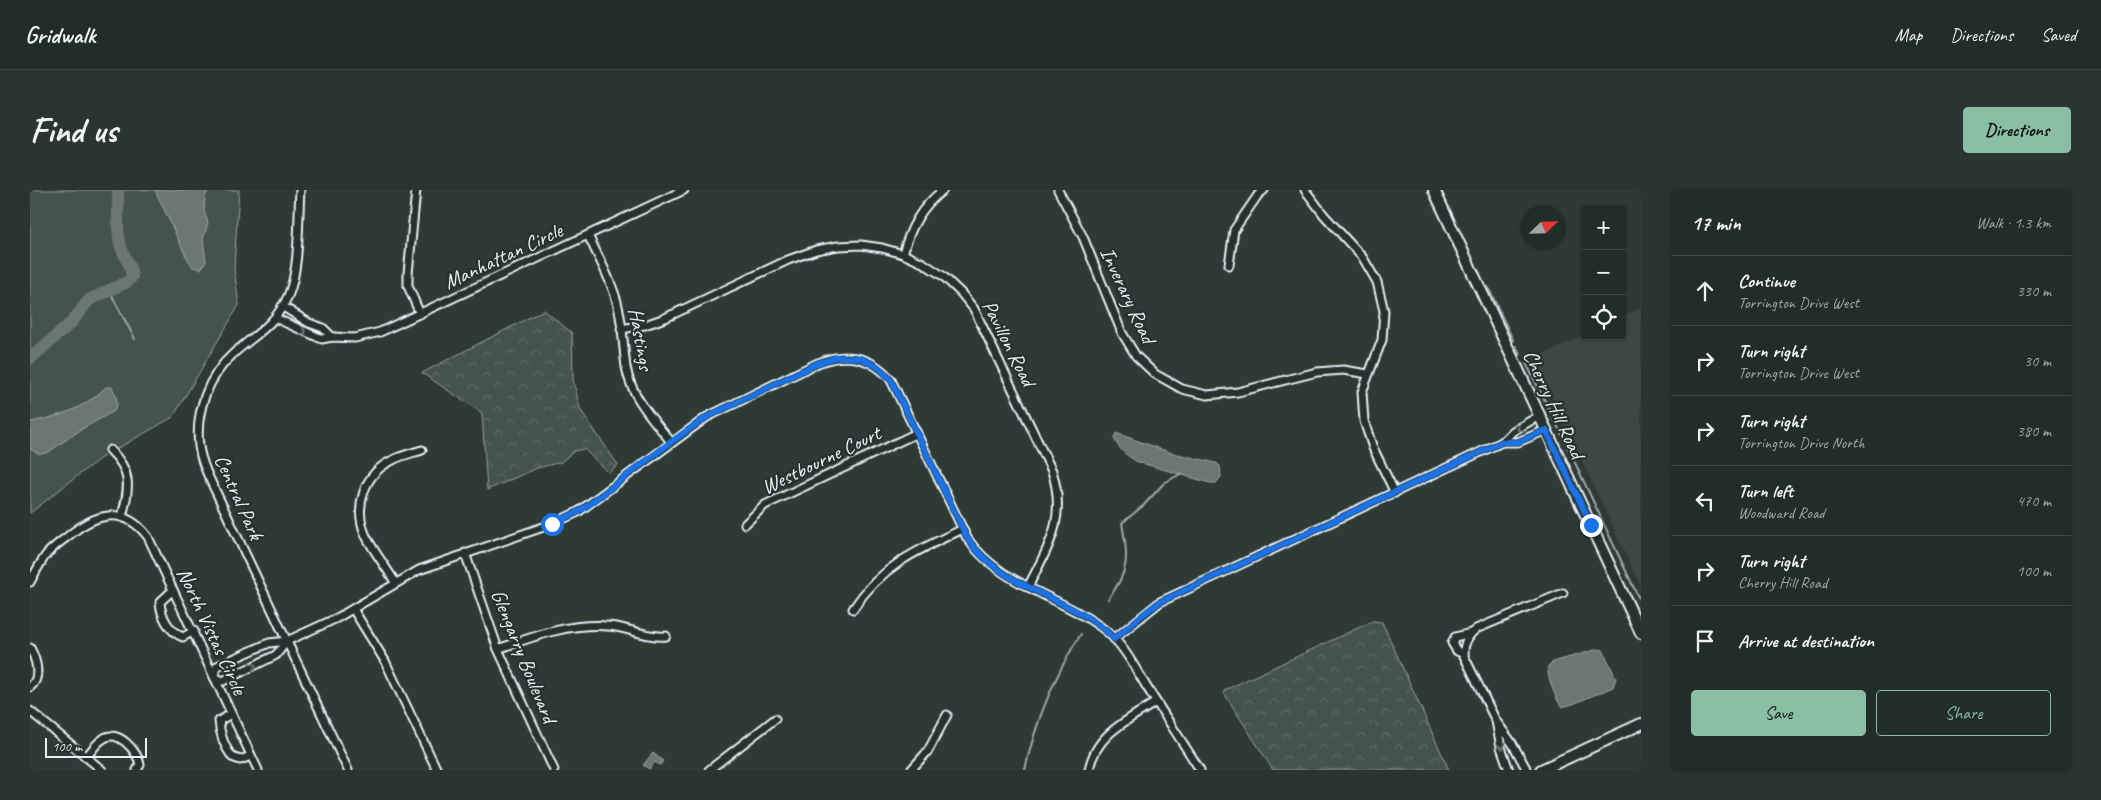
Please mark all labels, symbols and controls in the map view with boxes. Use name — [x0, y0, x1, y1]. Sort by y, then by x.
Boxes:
text: Gridwalk — [25, 20, 95, 50]
text: Map — [1895, 24, 1922, 46]
text: Directions — [1950, 24, 2013, 46]
text: Saved — [2041, 24, 2076, 46]
button: Directions — [1963, 107, 2071, 153]
text: Find us — [30, 108, 117, 153]
north arrow — [1521, 205, 1566, 250]
map controls — [1581, 205, 1626, 340]
button: + — [1581, 205, 1626, 250]
text: 17 min — [1691, 210, 1741, 236]
text: Walk · 1.3 km — [1976, 213, 2051, 233]
street label: Manhattan Circle — [440, 217, 568, 295]
street label: Inverary Road — [1094, 243, 1163, 350]
button: − — [1581, 250, 1626, 295]
text: Continue — [1738, 269, 1795, 293]
icon: ahead — [1691, 277, 1719, 305]
text: 330 m — [2017, 281, 2051, 301]
text: Torrington Drive West — [1738, 293, 1859, 313]
button: locate — [1581, 295, 1626, 340]
street label: Pavillon Road — [976, 296, 1043, 394]
street label: Hastings — [623, 306, 660, 374]
one-way arrow — [298, 325, 307, 336]
text: Turn right — [1738, 339, 1805, 363]
street label: Cherry Hill Road — [1517, 345, 1592, 466]
icon: right — [1691, 347, 1719, 375]
text: 30 m — [2024, 351, 2051, 371]
text: Torrington Drive West — [1738, 363, 1859, 383]
text: Turn right — [1738, 409, 1805, 433]
icon: right — [1691, 417, 1719, 445]
street label: Westbourne Court — [757, 419, 887, 500]
one-way arrow — [1516, 421, 1525, 431]
text: 380 m — [2017, 421, 2051, 441]
text: Torrington Drive North — [1738, 433, 1865, 453]
street label: Central Park — [209, 450, 270, 545]
text: Turn left — [1738, 479, 1793, 503]
icon: left — [1691, 487, 1719, 515]
text: 470 m — [2017, 491, 2051, 511]
text: Woodward Road — [1738, 503, 1825, 523]
route start — [541, 513, 564, 536]
route end — [1580, 514, 1603, 537]
text: Turn right — [1738, 549, 1805, 573]
icon: right — [1691, 557, 1719, 585]
text: 100 m — [2017, 561, 2051, 581]
street label: North Vistas Circle — [171, 563, 253, 700]
text: Cherry Hill Road — [1738, 573, 1827, 593]
street label: Glengarry Boulevard — [485, 586, 564, 730]
icon: arrive — [1691, 627, 1719, 655]
text: Arrive at destination — [1738, 629, 1874, 653]
one-way arrow — [248, 662, 257, 673]
button: Save — [1691, 690, 1866, 736]
button: Share — [1876, 690, 2051, 736]
scale bar — [45, 735, 148, 758]
text: 100 m — [52, 738, 82, 755]
one-way arrow — [1496, 741, 1507, 750]

